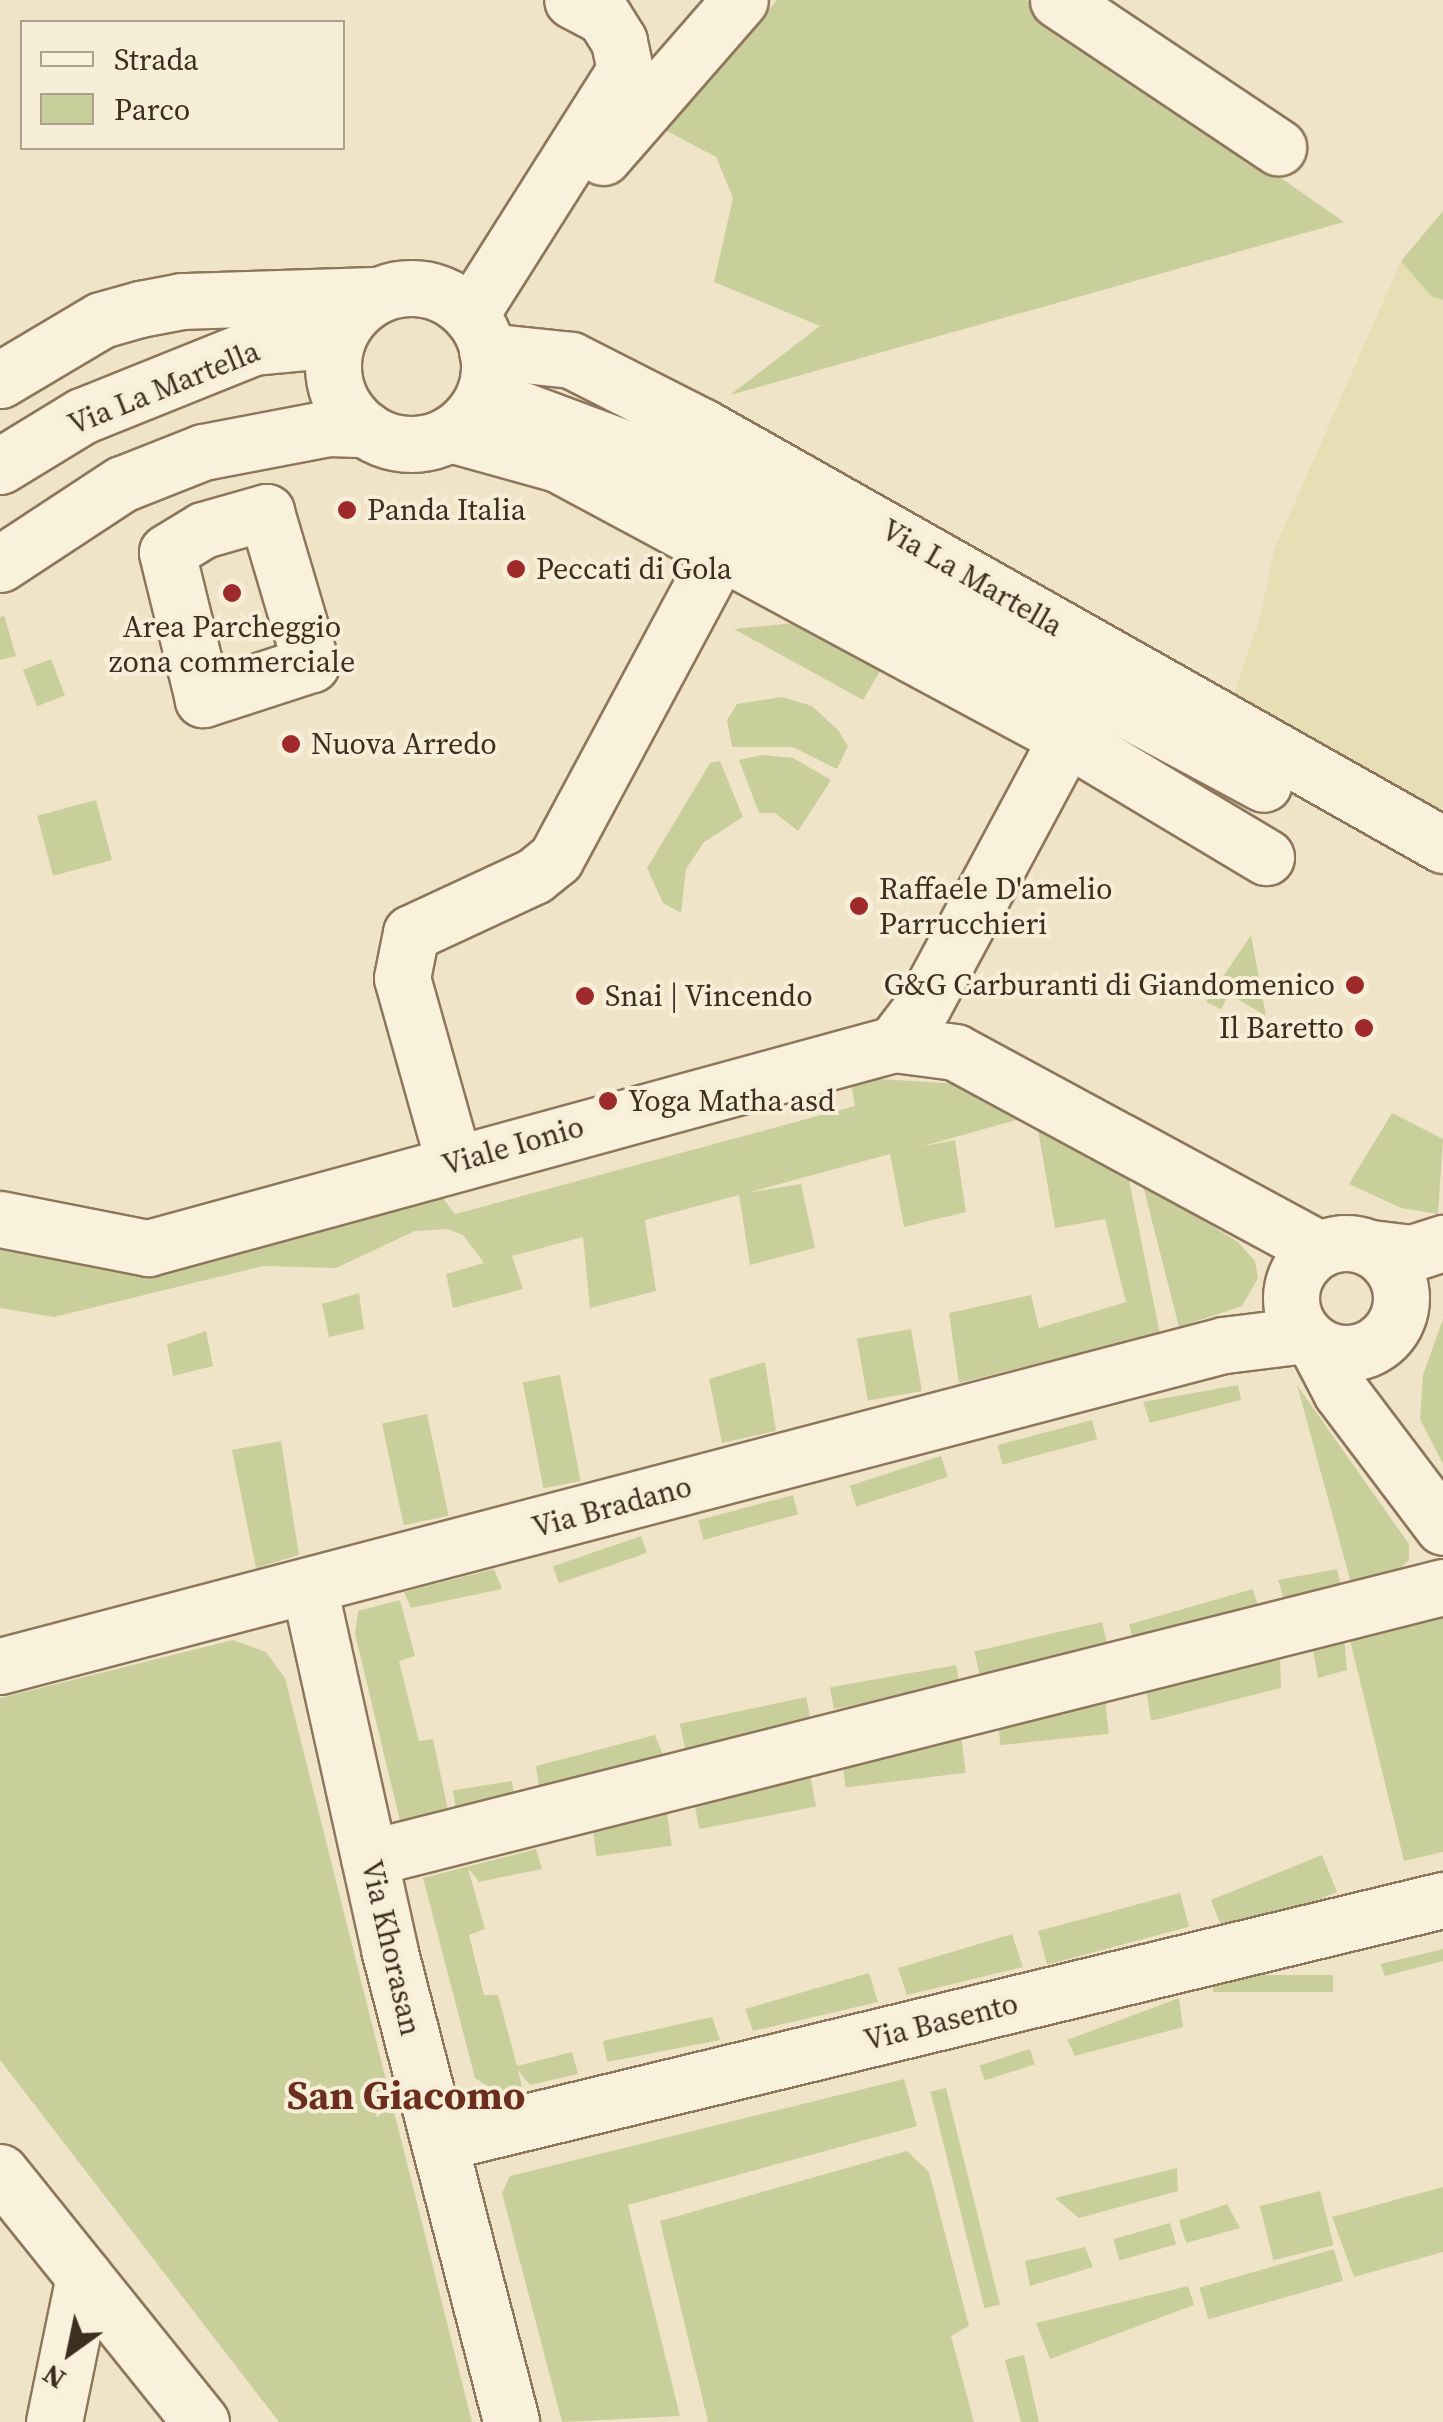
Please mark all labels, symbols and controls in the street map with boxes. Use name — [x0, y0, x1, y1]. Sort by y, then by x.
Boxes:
legend — [20, 20, 345, 150]
text: Strada — [114, 39, 198, 80]
text: Parco — [114, 89, 190, 130]
street label: Via La Martella — [63, 333, 265, 443]
place label: Panda Italia — [367, 492, 526, 528]
marker: Panda Italia — [336, 499, 358, 521]
street label: Via La Martella — [875, 512, 1069, 644]
place label: Peccati di Gola — [536, 551, 732, 587]
marker: Peccati di Gola — [505, 558, 527, 580]
marker: Area Parcheggio zona commerciale — [221, 582, 243, 604]
place label: Area Parcheggio zona commerciale — [109, 609, 355, 680]
place label: Nuova Arredo — [311, 726, 497, 762]
marker: Nuova Arredo — [280, 733, 302, 755]
place label: Raffaele D'amelio Parrucchieri — [879, 871, 1112, 942]
marker: Raffaele D'amelio Parrucchieri — [848, 895, 870, 917]
place label: G&G Carburanti di Giandomenico — [884, 967, 1335, 1003]
marker: G&G Carburanti di Giandomenico — [1344, 974, 1366, 996]
place label: Snai | Vincendo — [605, 978, 813, 1014]
marker: Snai | Vincendo — [574, 985, 596, 1007]
place label: Il Baretto — [1219, 1010, 1344, 1046]
marker: Il Baretto — [1353, 1017, 1375, 1039]
place label: Yoga Matha asd — [628, 1083, 835, 1119]
marker: Yoga Matha asd — [597, 1090, 619, 1112]
street label: Viale Ionio — [438, 1109, 588, 1183]
street label: Via Bradano — [528, 1468, 696, 1546]
street label: Via Khorasan — [353, 1857, 429, 2039]
street label: Via Basento — [860, 1986, 1022, 2058]
district label: San Giacomo — [287, 2071, 525, 2119]
north arrow — [20, 2302, 120, 2402]
text: N — [35, 2356, 73, 2399]

